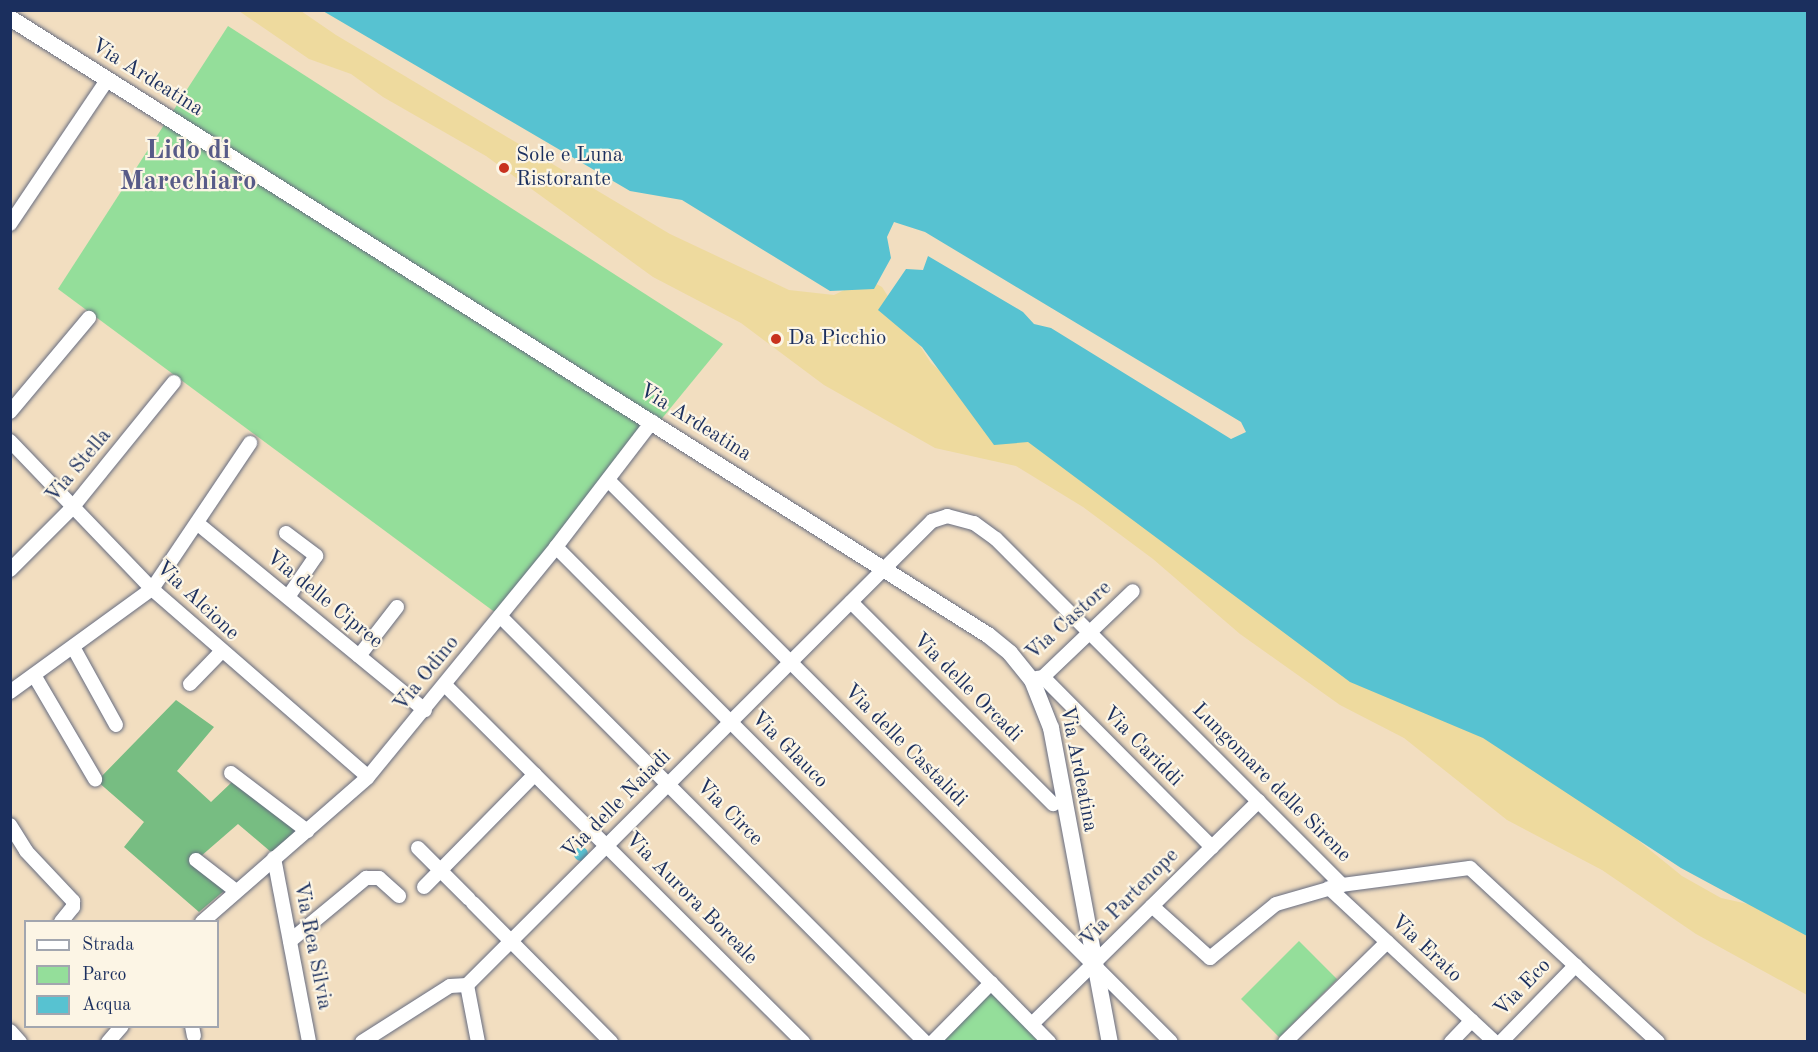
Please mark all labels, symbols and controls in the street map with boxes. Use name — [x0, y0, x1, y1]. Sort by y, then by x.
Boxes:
street label: Via Ardeatina — [86, 34, 208, 122]
district label: Lido di Marechiaro — [120, 134, 256, 197]
place label: Sole e Luna Ristorante — [516, 143, 623, 193]
marker: Sole e Luna Ristorante — [497, 161, 511, 175]
place label: Da Picchio — [788, 326, 886, 352]
marker: Da Picchio — [769, 332, 783, 346]
street label: Via Ardeatina — [634, 379, 756, 467]
street label: Via Stella — [41, 424, 117, 508]
street label: Via delle Cipree — [260, 545, 388, 655]
street label: Via Alcione — [150, 556, 244, 646]
street label: Via Castore — [1021, 576, 1117, 666]
street label: Via delle Orcadi — [907, 628, 1027, 748]
street label: Via Odino — [389, 631, 465, 717]
street label: Via delle Castalidi — [838, 679, 972, 813]
street label: Lungomare delle Sirene — [1186, 698, 1356, 868]
street label: Via Cariddi — [1096, 701, 1188, 793]
street label: Via Ardeatina — [1053, 704, 1103, 834]
street label: Via Glauco — [745, 706, 833, 794]
street label: Via delle Naiadi — [557, 745, 677, 865]
street label: Via Circe — [690, 774, 768, 852]
street label: Via Aurora Boreale — [619, 827, 763, 971]
street label: Via Partenope — [1076, 844, 1184, 952]
street label: Via Rea Silvia — [287, 880, 337, 1012]
street label: Via Erato — [1385, 910, 1467, 988]
legend — [24, 920, 219, 1028]
text: Strada — [82, 936, 134, 954]
street label: Via Eco — [1489, 954, 1557, 1022]
text: Parco — [82, 966, 127, 984]
text: Acqua — [82, 996, 131, 1014]

